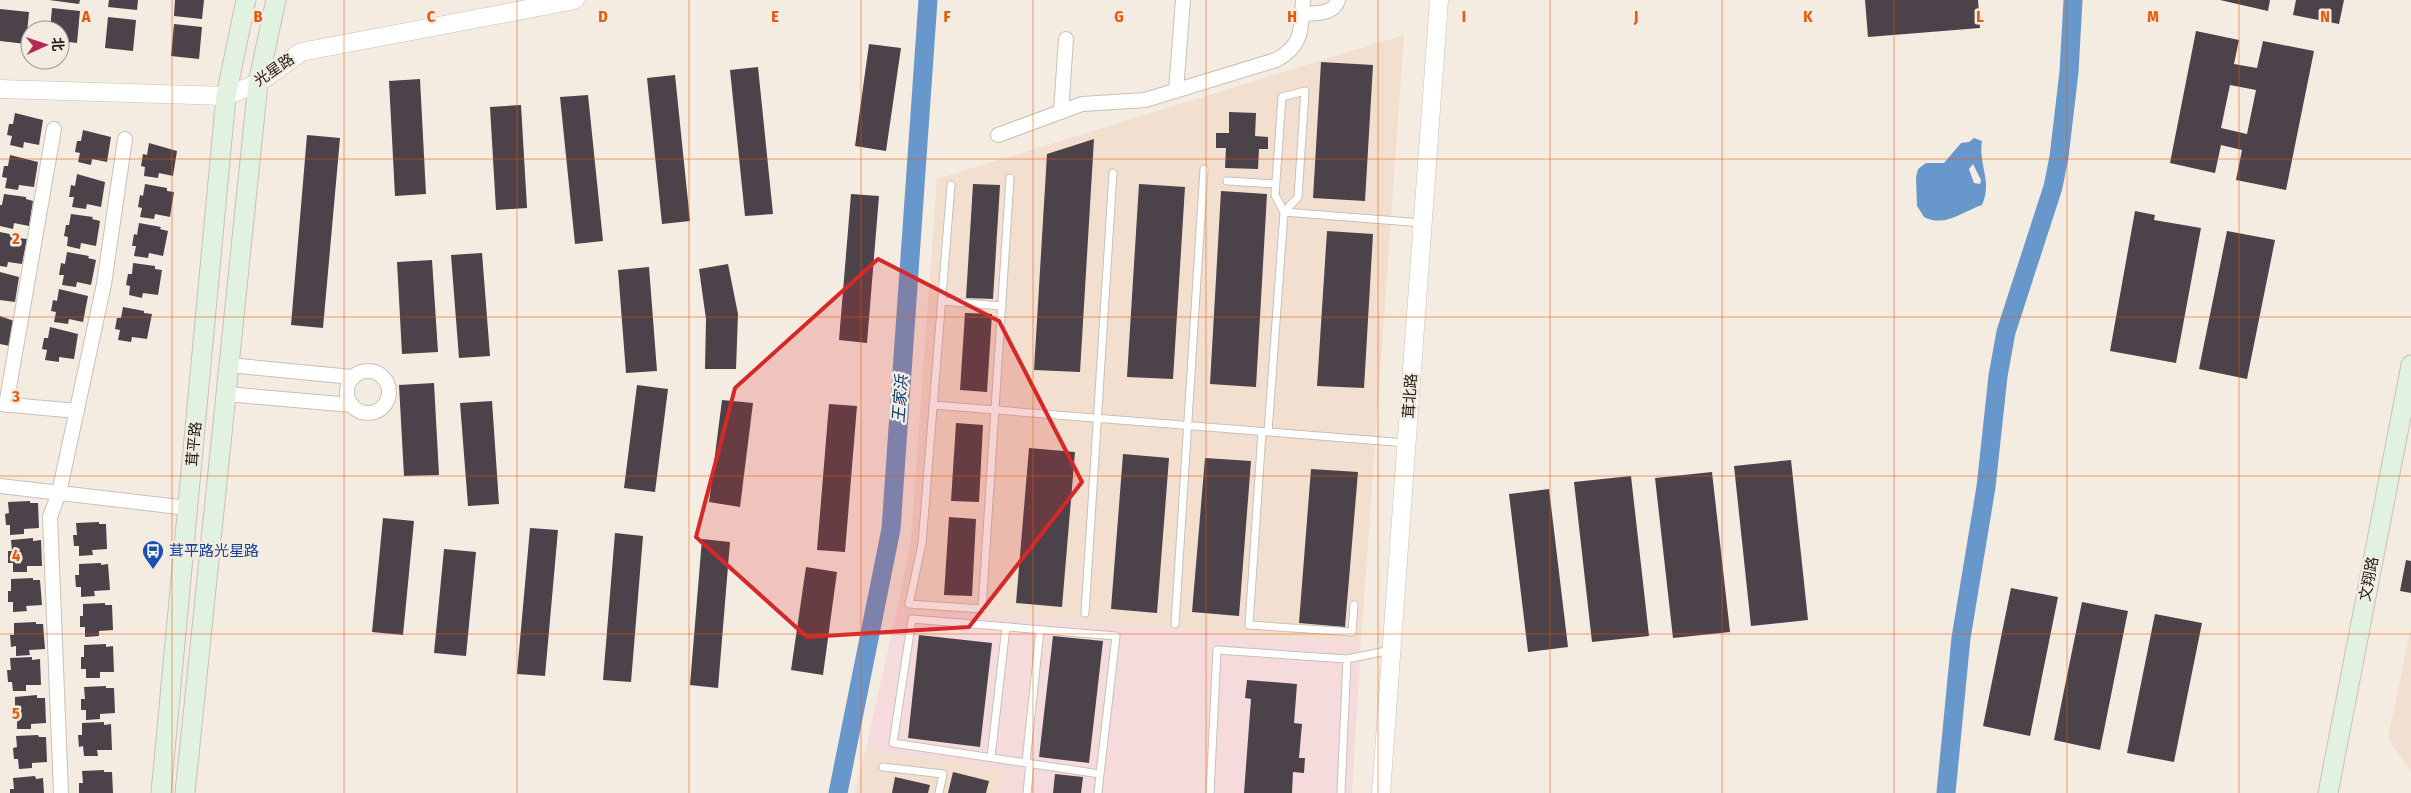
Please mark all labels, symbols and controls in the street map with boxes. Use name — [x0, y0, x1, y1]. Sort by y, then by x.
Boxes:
text: A — [81, 7, 91, 26]
text: B — [254, 7, 263, 26]
text: C — [427, 7, 436, 26]
text: D — [598, 7, 608, 26]
text: E — [771, 7, 779, 26]
text: F — [943, 7, 951, 26]
text: G — [1114, 7, 1124, 26]
text: H — [1287, 7, 1297, 26]
text: I — [1462, 7, 1466, 26]
text: J — [1633, 7, 1638, 26]
text: K — [1803, 7, 1813, 26]
text: L — [1976, 7, 1984, 26]
text: M — [2147, 7, 2159, 26]
text: N — [2320, 7, 2330, 26]
north arrow — [20, 20, 70, 70]
text: 北 — [49, 37, 66, 52]
street label: 光星路 — [250, 50, 298, 90]
text: 2 — [11, 229, 20, 248]
water label: 王家浜 — [889, 372, 911, 424]
street label: 茸北路 — [1399, 373, 1421, 419]
text: 3 — [11, 387, 20, 406]
street label: 茸平路 — [183, 421, 205, 467]
bus stop icon: 茸平路光星路 — [141, 539, 165, 570]
place label: 茸平路光星路 — [169, 542, 259, 560]
text: 4 — [12, 546, 20, 565]
street label: 文翔路 — [2356, 555, 2382, 603]
text: 5 — [12, 704, 20, 723]

